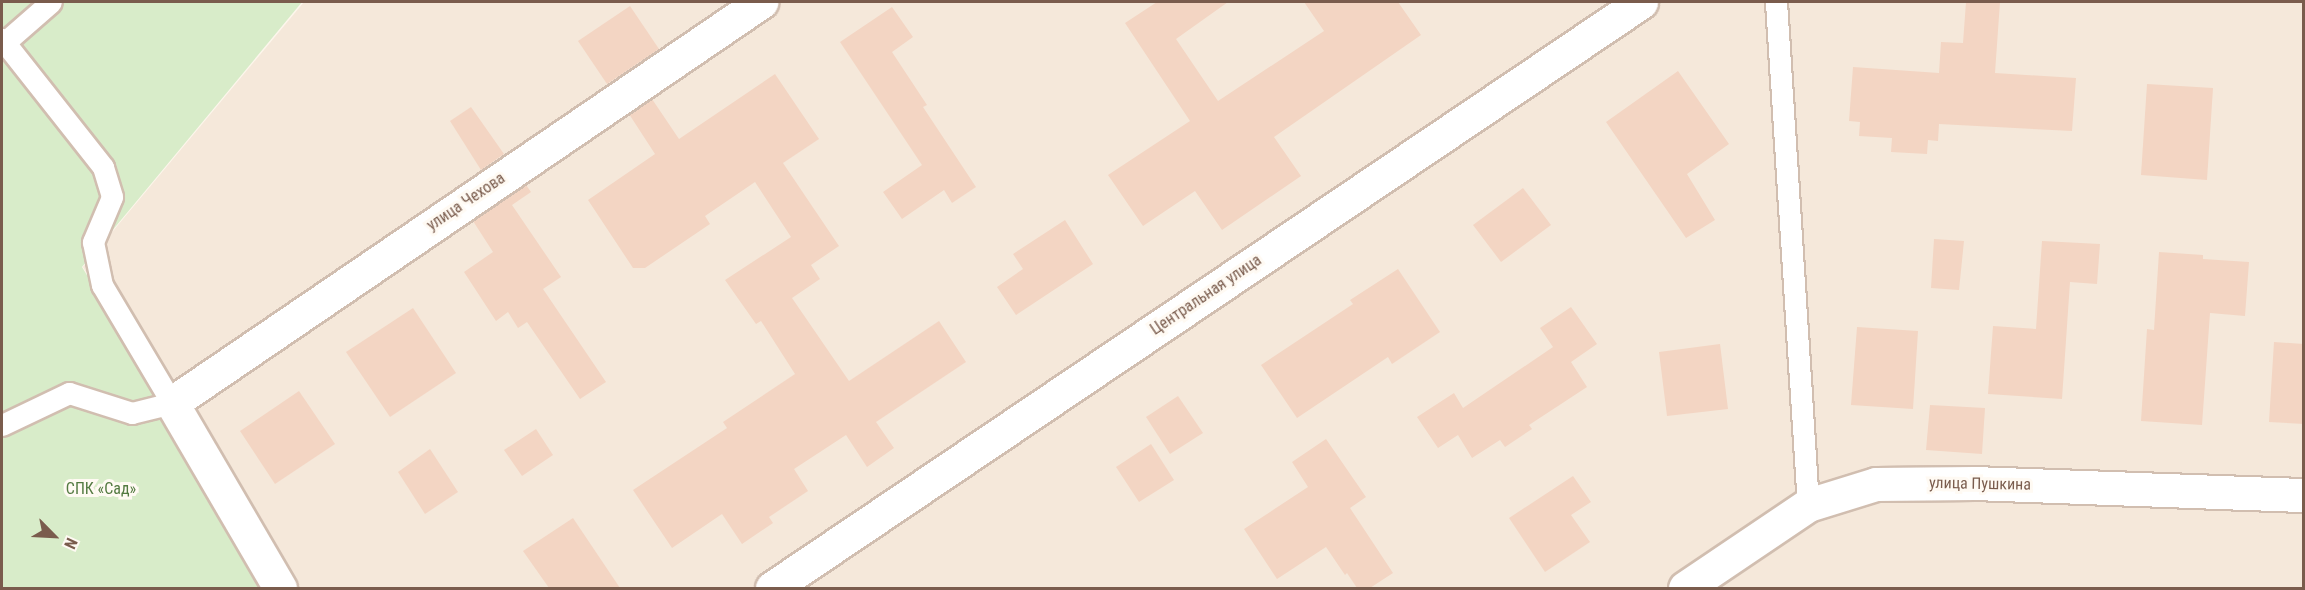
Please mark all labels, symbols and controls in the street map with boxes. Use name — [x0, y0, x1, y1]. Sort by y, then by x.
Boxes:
street label: улица Чехова — [423, 169, 509, 235]
street label: Центральная улица — [1147, 251, 1265, 339]
street label: улица Пушкина — [1929, 474, 2031, 494]
park label: СПК «Сад» — [66, 479, 136, 499]
north arrow — [24, 506, 84, 566]
text: N — [60, 535, 82, 552]

